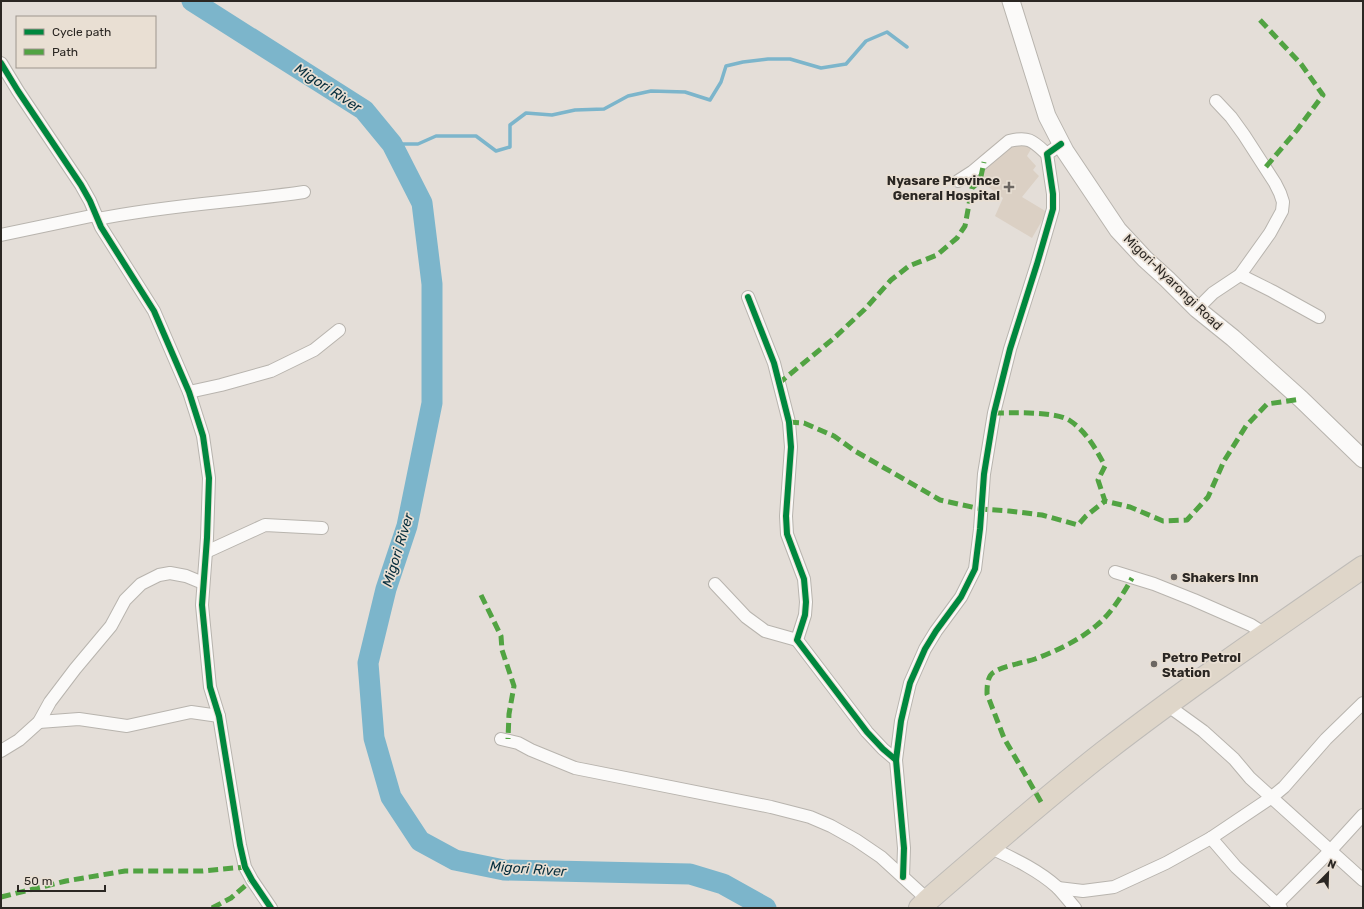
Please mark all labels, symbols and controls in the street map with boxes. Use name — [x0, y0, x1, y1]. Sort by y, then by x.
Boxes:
legend — [16, 16, 156, 68]
text: Cycle path — [52, 25, 111, 39]
text: Path — [52, 45, 78, 59]
water label: Migori River — [291, 60, 365, 116]
place label: Nyasare Province General Hospital — [887, 173, 1000, 203]
marker: Nyasare Province General Hospital — [1003, 181, 1015, 193]
street label: Migori-Nyarongi Road — [1120, 231, 1225, 334]
water label: Migori River — [379, 510, 417, 589]
place label: Shakers Inn — [1182, 570, 1259, 585]
marker: Shakers Inn — [1169, 572, 1179, 582]
place label: Petro Petrol Station — [1162, 650, 1241, 680]
marker: Petro Petrol Station — [1149, 659, 1159, 669]
north arrow — [1308, 853, 1348, 893]
text: N — [1326, 857, 1338, 872]
water label: Migori River — [489, 858, 567, 880]
scale bar — [18, 867, 105, 893]
text: 50 m — [24, 874, 52, 888]

